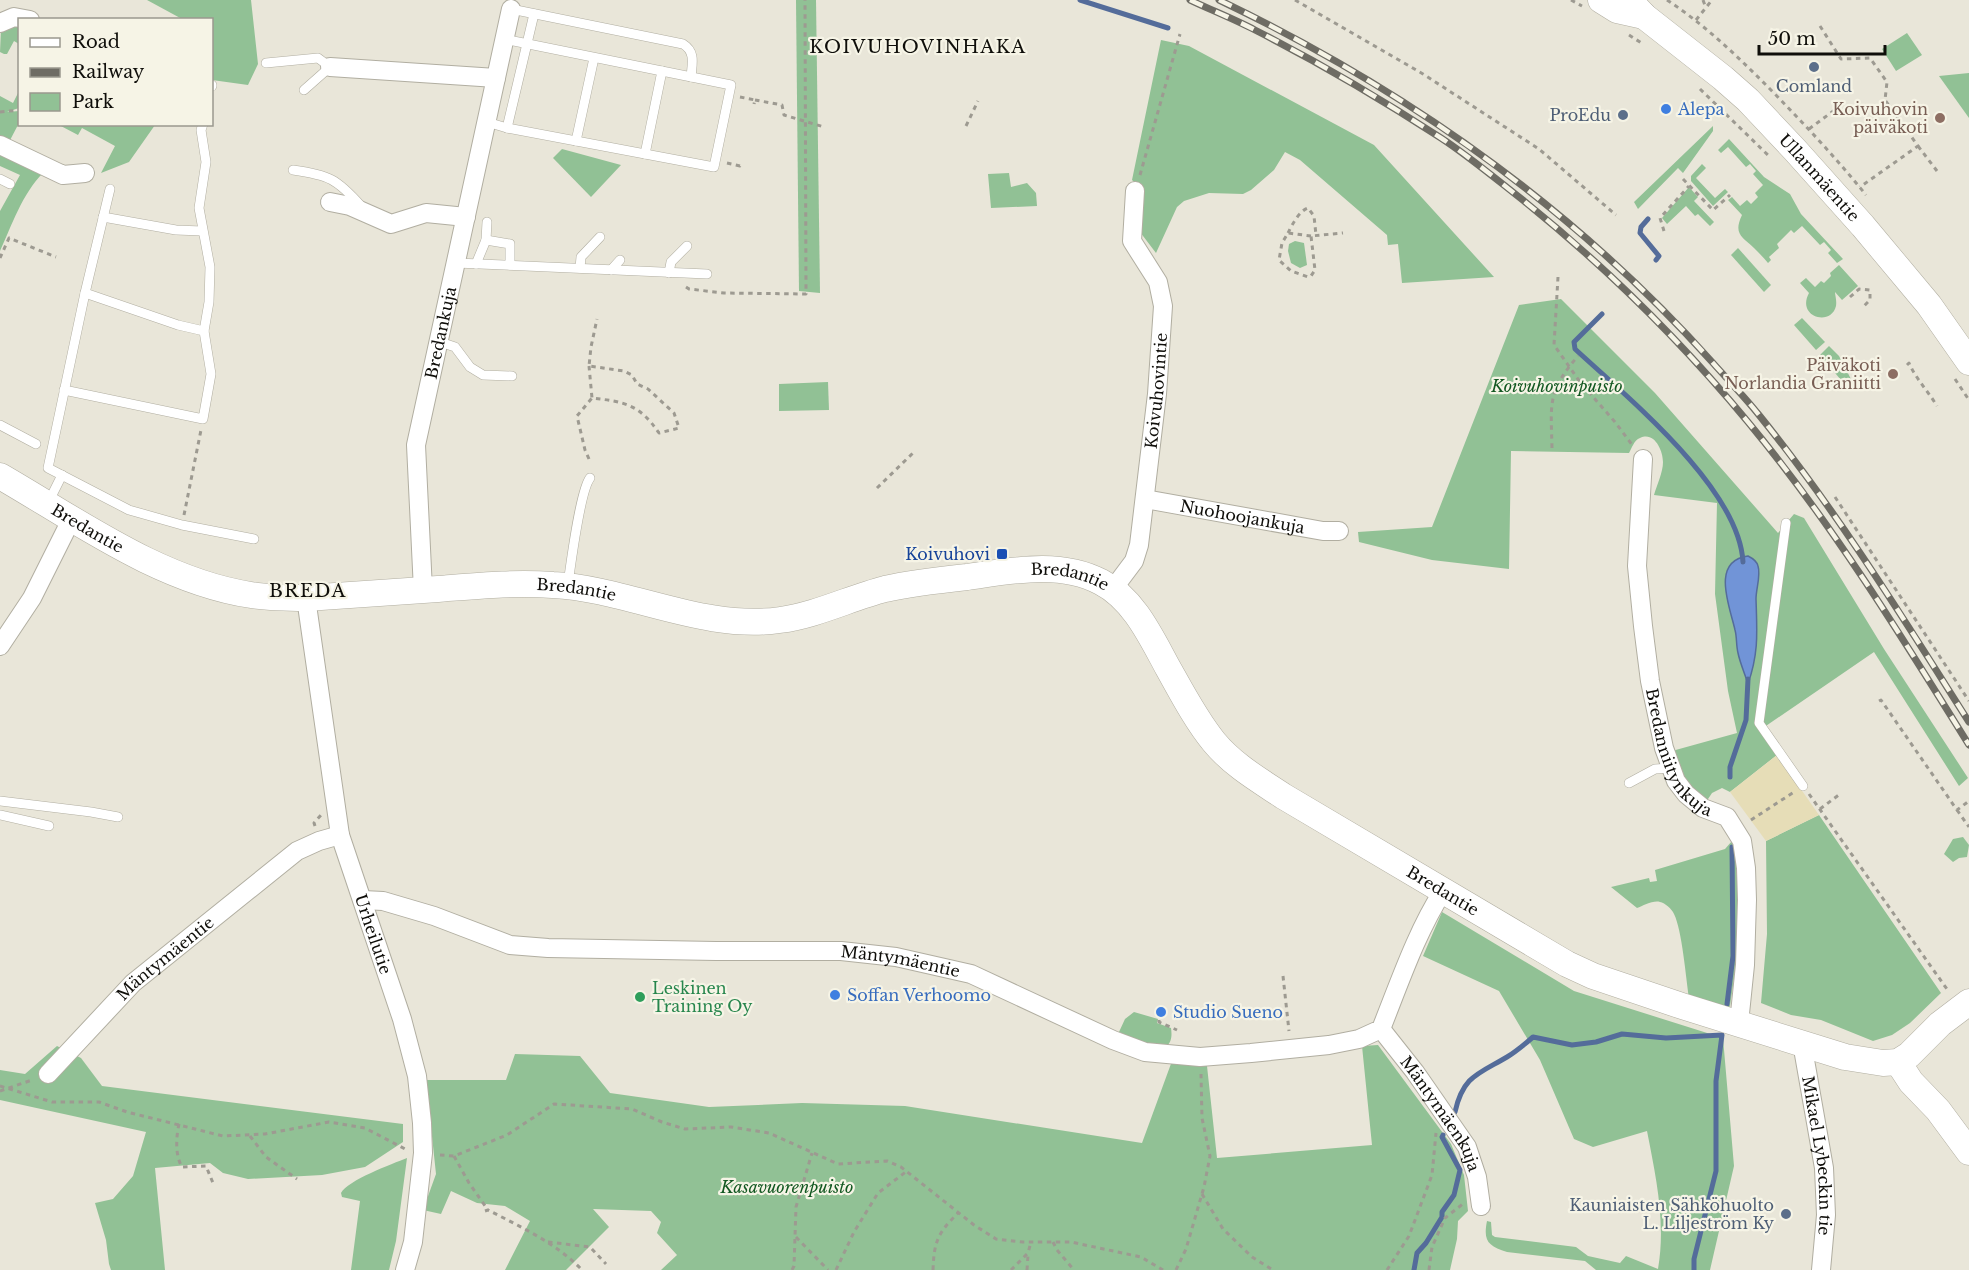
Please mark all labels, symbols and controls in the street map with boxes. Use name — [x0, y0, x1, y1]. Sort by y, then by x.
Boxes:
legend — [18, 18, 213, 126]
scale bar — [1759, 18, 1885, 56]
text: 50 m — [1768, 28, 1816, 50]
text: Road — [72, 31, 120, 53]
district label: KOIVUHOVINHAKA — [809, 36, 1027, 58]
marker: Comland — [1807, 60, 1821, 74]
text: Railway — [72, 61, 145, 83]
place label: Comland — [1776, 76, 1852, 96]
text: Park — [72, 91, 114, 113]
place label: Alepa — [1677, 99, 1725, 119]
place label: Koivuhovin päiväkoti — [1832, 99, 1929, 137]
marker: Alepa — [1659, 102, 1673, 116]
place label: ProEdu — [1549, 105, 1611, 125]
marker: ProEdu — [1616, 108, 1630, 122]
marker: Koivuhovin päiväkoti — [1933, 111, 1947, 125]
street label: Ullanmäentie — [1775, 129, 1864, 225]
street label: Bredankuja — [421, 285, 460, 381]
street label: Koivuhovintie — [1141, 332, 1171, 450]
place label: Päiväkoti Norlandia Graniitti — [1724, 355, 1882, 393]
marker: Päiväkoti Norlandia Graniitti — [1886, 367, 1900, 381]
park label: Koivuhovinpuisto — [1490, 376, 1623, 396]
street label: Nuohoojankuja — [1179, 495, 1306, 538]
street label: Bredantie — [48, 499, 127, 557]
place label: Koivuhovi — [905, 544, 991, 564]
marker: Koivuhovi — [995, 547, 1009, 561]
street label: Bredantie — [1030, 559, 1113, 595]
street label: Bredantie — [536, 574, 618, 605]
district label: BREDA — [269, 580, 347, 602]
street label: Bredanniitynkuja — [1642, 686, 1715, 820]
street label: Bredantie — [1403, 862, 1483, 920]
street label: Urheilutie — [351, 891, 396, 977]
street label: Mäntymäentie — [112, 912, 218, 1004]
street label: Mäntymäentie — [840, 941, 962, 981]
place label: Leskinen Training Oy — [652, 978, 753, 1016]
place label: Soffan Verhoomo — [847, 985, 991, 1005]
marker: Soffan Verhoomo — [828, 988, 842, 1002]
marker: Leskinen Training Oy — [633, 990, 647, 1004]
place label: Studio Sueno — [1173, 1002, 1283, 1022]
marker: Studio Sueno — [1154, 1005, 1168, 1019]
street label: Mäntymäenkuja — [1396, 1052, 1484, 1174]
street label: Mikael Lybeckin tie — [1798, 1074, 1836, 1236]
park label: Kasavuorenpuisto — [720, 1177, 854, 1197]
place label: Kauniaisten Sähköhuolto L. Liljeström Ky — [1569, 1195, 1775, 1233]
marker: Kauniaisten Sähköhuolto L. Liljeström Ky — [1779, 1207, 1793, 1221]

